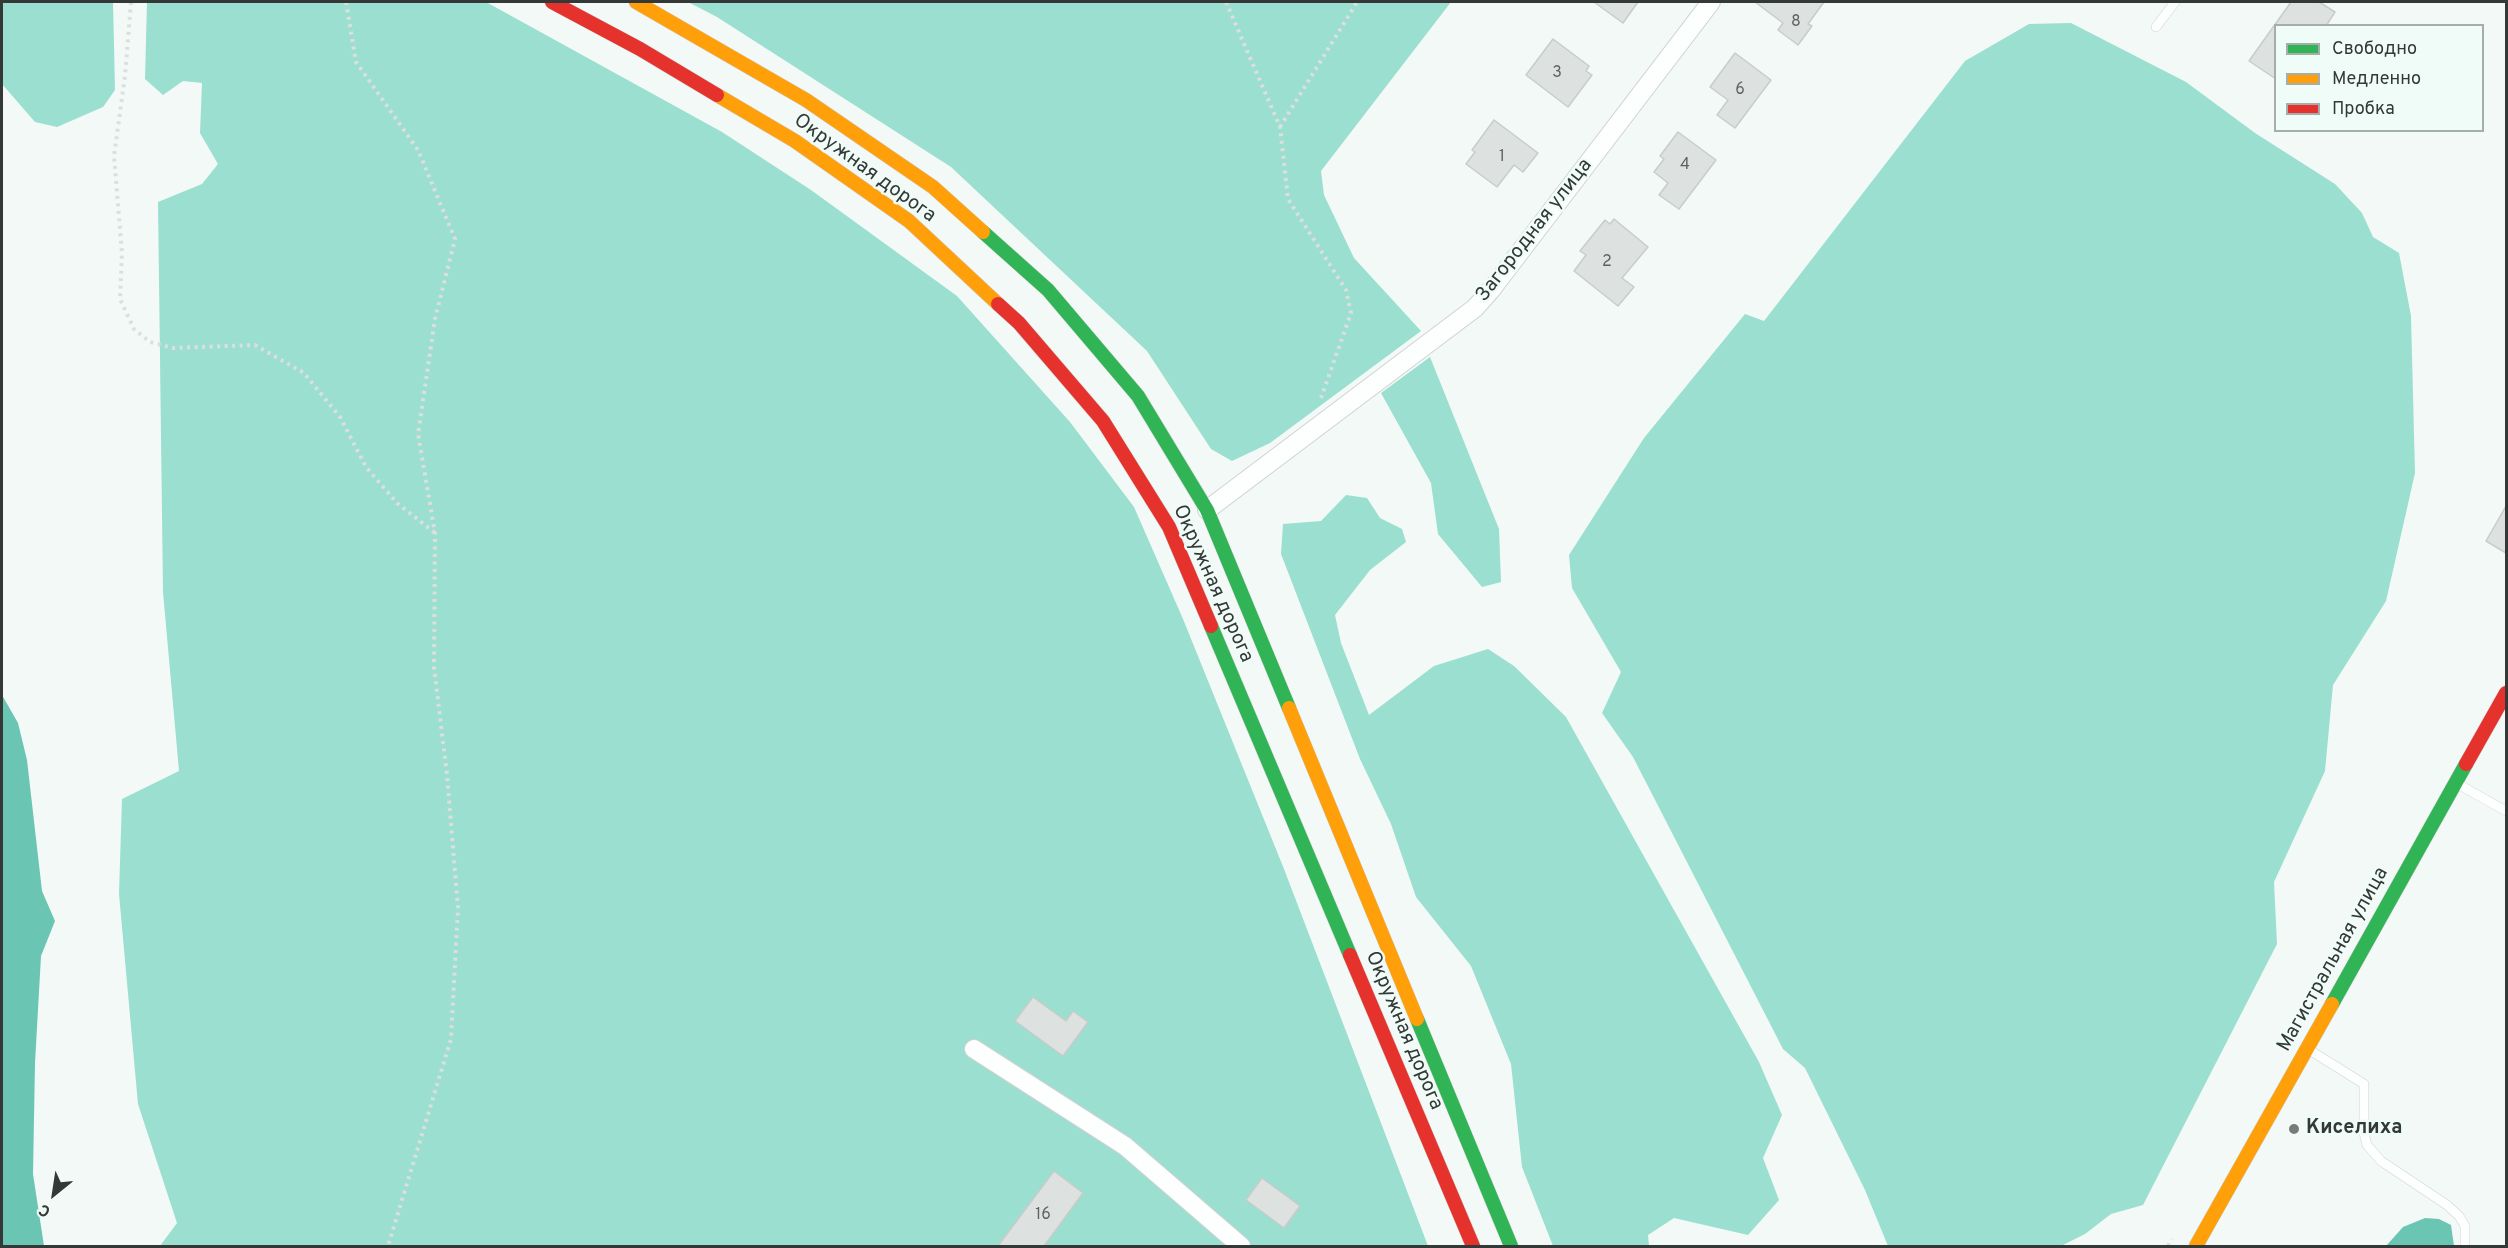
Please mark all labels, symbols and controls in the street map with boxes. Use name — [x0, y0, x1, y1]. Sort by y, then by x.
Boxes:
house number: 8 — [1791, 13, 1801, 33]
legend — [2274, 24, 2484, 132]
text: Свободно — [2332, 38, 2417, 61]
house number: 3 — [1552, 64, 1562, 84]
text: Медленно — [2332, 68, 2421, 91]
house number: 6 — [1735, 81, 1745, 101]
text: Пробка — [2332, 98, 2395, 121]
street label: Окружная дорога — [788, 109, 940, 229]
house number: 1 — [1499, 148, 1505, 168]
street label: Загородная улица — [1472, 155, 1598, 307]
house number: 4 — [1680, 156, 1690, 176]
house number: 2 — [1602, 253, 1612, 273]
street label: Окружная дорога — [1166, 501, 1258, 667]
street label: Магистральная улица — [2273, 864, 2395, 1056]
street label: Окружная дорога — [1359, 948, 1447, 1114]
place label: Киселиха — [2306, 1117, 2402, 1141]
marker: Киселиха — [2287, 1122, 2301, 1136]
north arrow — [24, 1164, 84, 1224]
text: С — [36, 1198, 54, 1221]
house number: 16 — [1035, 1206, 1051, 1226]

